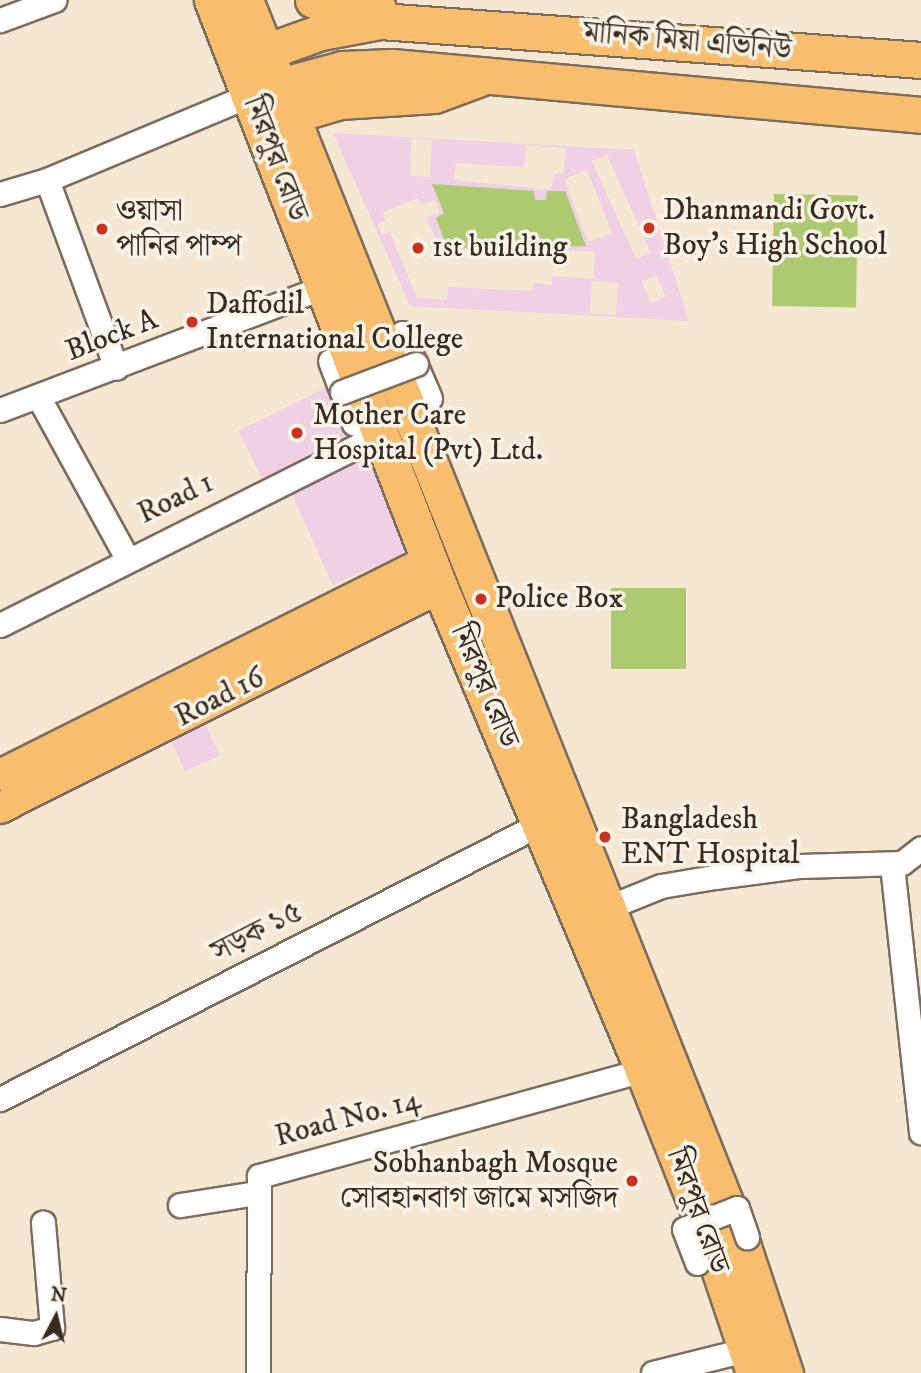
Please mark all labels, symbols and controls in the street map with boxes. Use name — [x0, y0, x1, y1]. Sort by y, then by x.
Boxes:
street label: মানিক মিয়া এভিনিউ — [581, 15, 793, 69]
street label: মিরপুর রোড — [235, 92, 315, 226]
place label: Dhanmandi Govt. Boy's High School — [663, 193, 887, 264]
place label: ওয়াসা পানির পাম্প — [116, 194, 242, 264]
marker: Dhanmandi Govt. Boy's High School — [641, 220, 657, 236]
marker: ওয়াসা পানির পাম্প — [94, 221, 110, 237]
place label: 1st building — [432, 230, 567, 266]
marker: 1st building — [410, 240, 426, 256]
place label: Daffodil International College — [206, 287, 463, 358]
street label: Block A — [61, 302, 163, 370]
marker: Daffodil International College — [184, 314, 200, 330]
place label: Mother Care Hospital (Pvt) Ltd. — [313, 398, 543, 468]
marker: Mother Care Hospital (Pvt) Ltd. — [287, 423, 307, 443]
street label: Road 1 — [132, 465, 220, 533]
place label: Police Box — [495, 581, 623, 617]
marker: Police Box — [473, 591, 489, 607]
street label: মিরপুর রোড — [442, 619, 526, 753]
street label: Road 16 — [169, 660, 271, 736]
place label: Bangladesh ENT Hospital — [621, 802, 799, 872]
marker: Bangladesh ENT Hospital — [595, 827, 615, 847]
street label: সড়ক ১৫ — [205, 895, 309, 971]
street label: Road No. 14 — [271, 1082, 425, 1156]
street label: মিরপুর রোড — [658, 1144, 736, 1278]
place label: Sobhanbagh Mosque সোবহানবাগ জামে মসজিদ — [340, 1146, 618, 1216]
marker: Sobhanbagh Mosque সোবহানবাগ জামে মসজিদ — [624, 1173, 640, 1189]
north arrow — [21, 1282, 91, 1352]
text: N — [49, 1283, 68, 1308]

